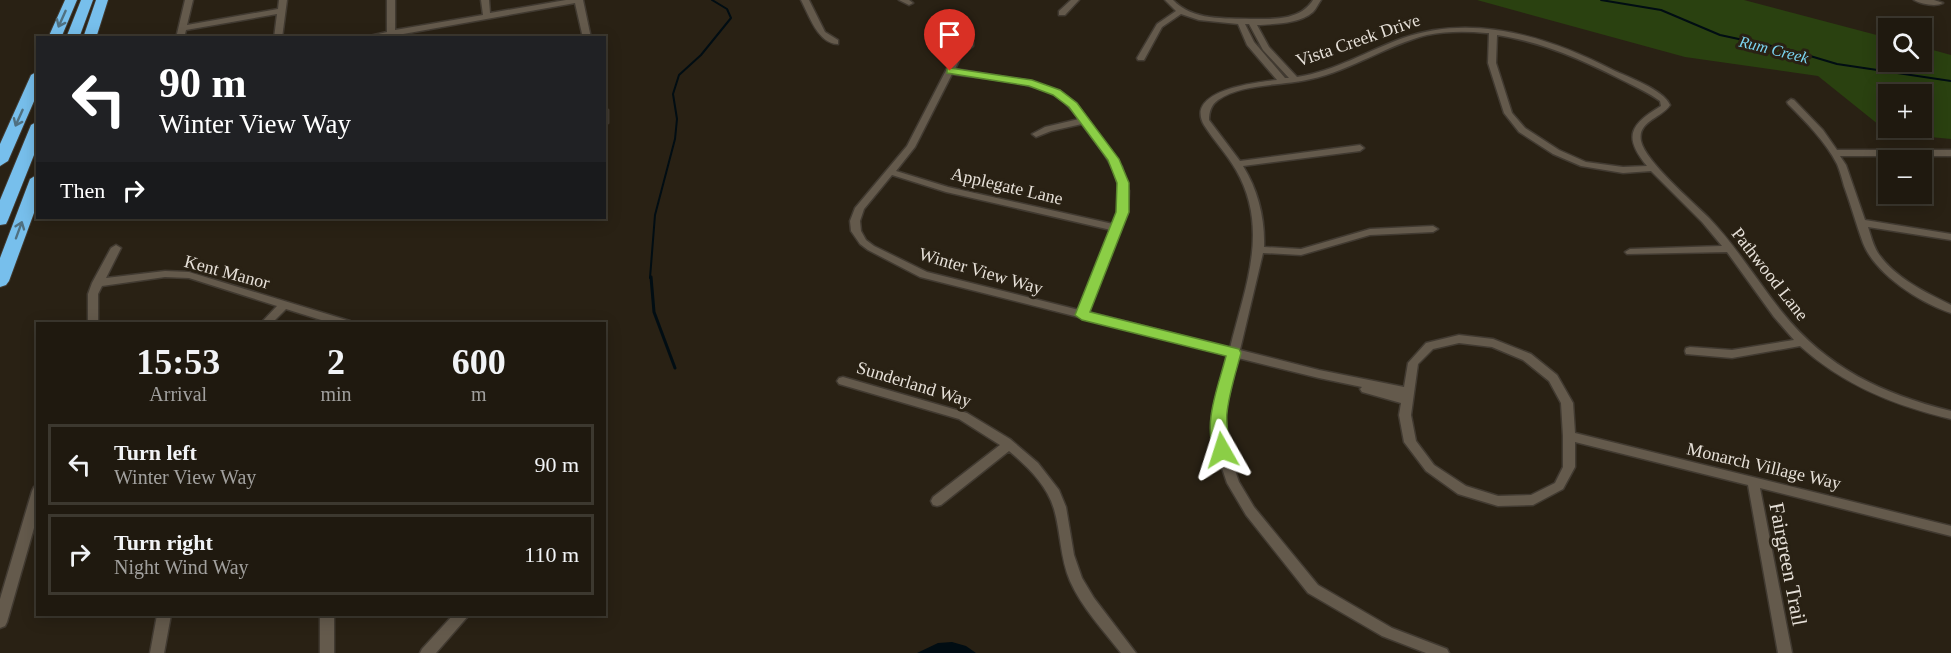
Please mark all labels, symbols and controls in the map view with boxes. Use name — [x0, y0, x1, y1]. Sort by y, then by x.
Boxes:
one-way arrow — [56, 9, 68, 27]
pin — [924, 9, 975, 71]
street label: Vista Creek Drive — [1293, 9, 1423, 71]
icon: arrive — [933, 18, 966, 51]
map controls — [1878, 18, 1932, 204]
button: search — [1878, 18, 1932, 72]
water label: Rum Creek — [1736, 32, 1811, 67]
icon: left — [60, 60, 138, 138]
text: 90 m — [159, 60, 247, 106]
button: + — [1878, 84, 1932, 138]
one-way arrow — [13, 109, 24, 127]
text: Winter View Way — [159, 109, 351, 139]
button: − — [1878, 150, 1932, 204]
street label: Applegate Lane — [949, 163, 1065, 209]
icon: right — [117, 174, 150, 207]
text: Then — [60, 178, 105, 203]
one-way arrow — [14, 221, 25, 240]
street label: Pathwood Lane — [1727, 224, 1813, 324]
street label: Winter View Way — [917, 244, 1045, 298]
street label: Kent Manor — [182, 251, 272, 293]
text: 15:53 — [136, 342, 220, 382]
text: 2 — [327, 342, 345, 382]
text: 600 — [452, 342, 506, 382]
street label: Sunderland Way — [854, 357, 974, 411]
text: Arrival — [149, 383, 207, 405]
text: min — [320, 383, 352, 405]
text: m — [471, 383, 487, 405]
position arrow — [1190, 418, 1254, 482]
street label: Monarch Village Way — [1685, 439, 1843, 493]
text: Turn left — [114, 440, 197, 465]
icon: left — [63, 448, 96, 481]
text: 90 m — [534, 452, 579, 477]
text: Winter View Way — [114, 466, 256, 488]
street label: Fairgreen Trail — [1764, 500, 1812, 628]
text: Turn right — [114, 530, 213, 555]
icon: right — [63, 538, 96, 571]
text: 110 m — [524, 542, 579, 567]
text: Night Wind Way — [114, 556, 249, 578]

